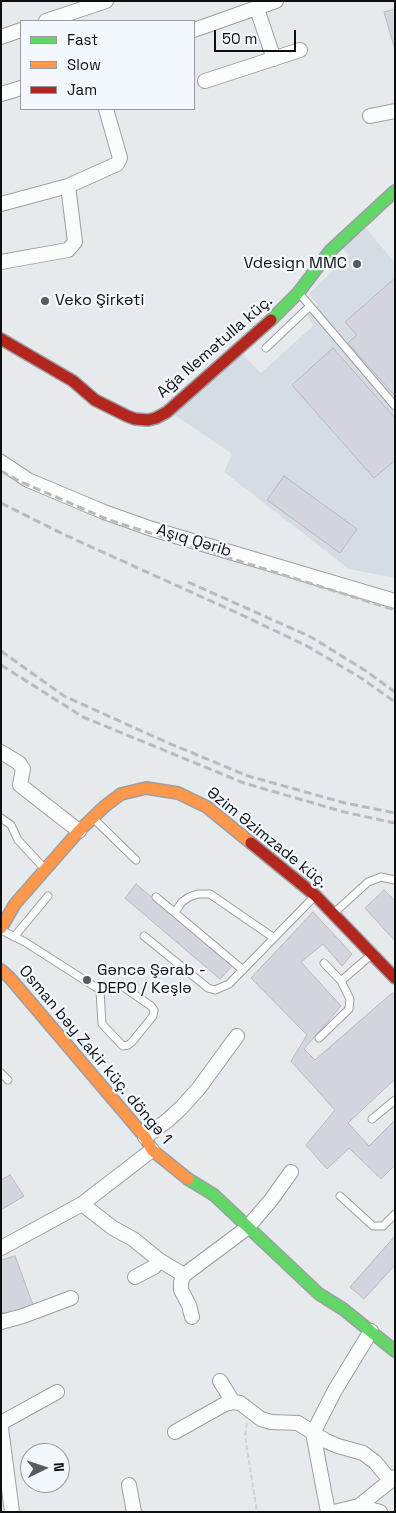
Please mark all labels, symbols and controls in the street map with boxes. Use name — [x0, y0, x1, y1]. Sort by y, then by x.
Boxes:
legend — [20, 20, 195, 110]
scale bar — [216, 20, 298, 52]
text: 50 m — [222, 29, 257, 48]
text: Fast — [67, 30, 98, 49]
text: Slow — [67, 55, 101, 74]
text: Jam — [67, 80, 97, 99]
place label: Vdesign MMC — [243, 254, 347, 274]
marker: Vdesign MMC — [351, 258, 363, 270]
place label: Veko Şirkəti — [55, 291, 144, 311]
street label: Ağa Nemətulla küç. — [153, 292, 277, 402]
marker: Veko Şirkəti — [39, 295, 51, 307]
street label: Aşıq Qərib — [154, 521, 234, 561]
street label: Əzim Əzimzade küç. — [203, 783, 331, 893]
place label: Gəncə Şərab - DEPO / Keşlə — [97, 961, 206, 999]
street label: Osman bəy Zakir küç. döngə 1 — [15, 962, 175, 1148]
marker: Gəncə Şərab - DEPO / Keşlə — [81, 974, 93, 986]
north arrow — [20, 1443, 70, 1493]
text: N — [50, 1462, 68, 1472]

